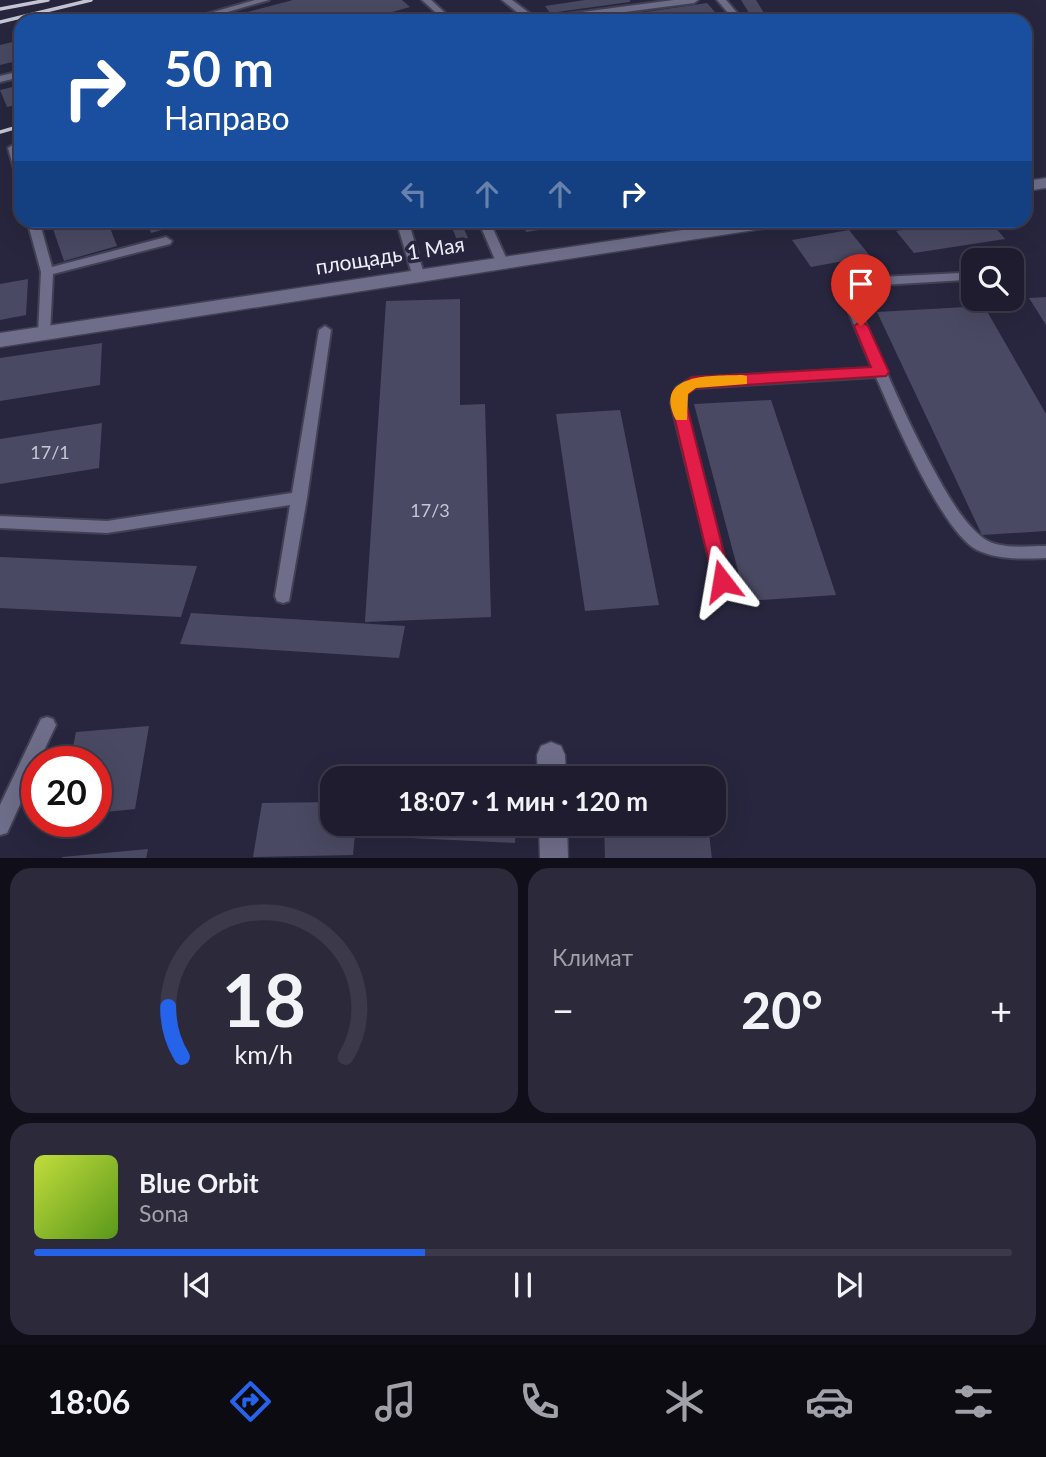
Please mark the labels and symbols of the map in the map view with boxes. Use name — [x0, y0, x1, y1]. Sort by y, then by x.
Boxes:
street label: площадь 1 Мая — [313, 230, 466, 279]
pin — [831, 254, 891, 326]
house number: 17/1 — [30, 441, 70, 463]
house number: 17/3 — [410, 499, 450, 521]
position arrow — [685, 544, 759, 618]
speed limit sign: 20 — [21, 746, 112, 837]

